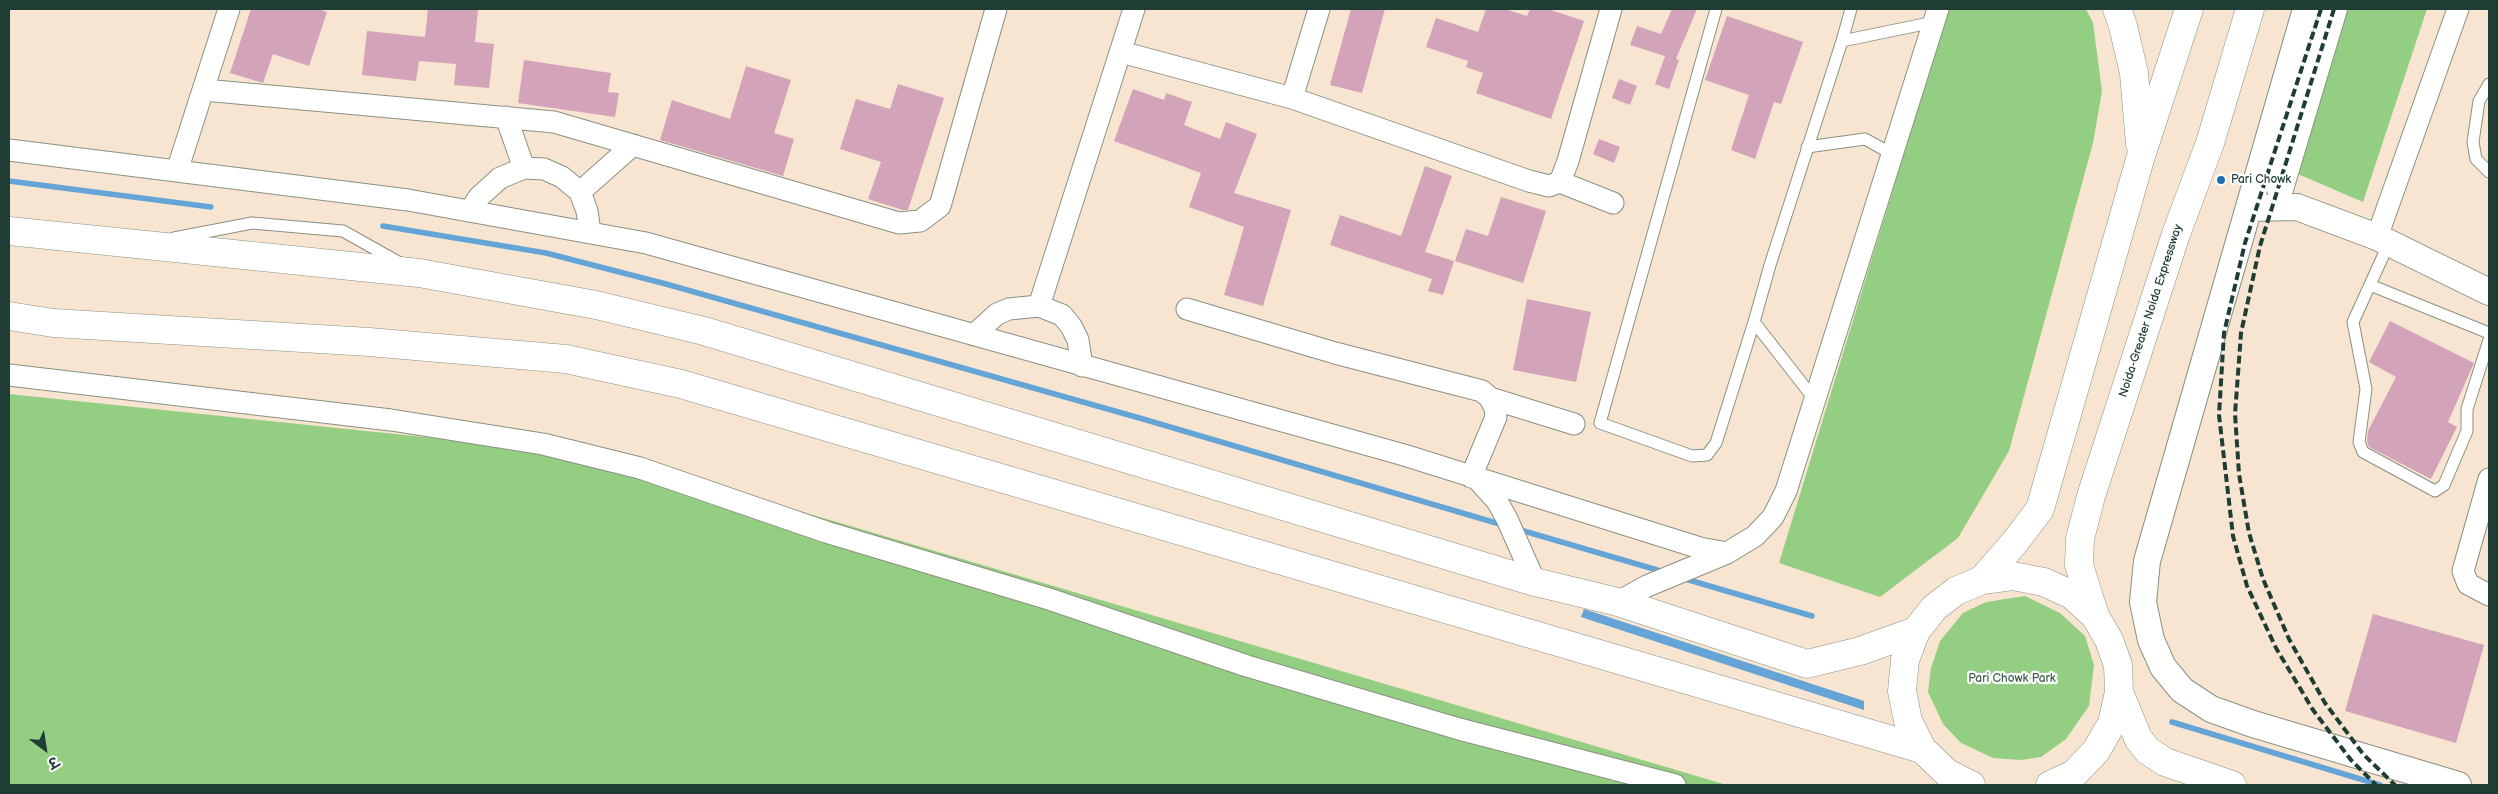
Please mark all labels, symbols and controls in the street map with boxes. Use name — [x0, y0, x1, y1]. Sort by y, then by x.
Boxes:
place label: Pari Chowk — [2231, 173, 2291, 187]
marker: Pari Chowk — [2215, 174, 2227, 186]
street label: Noida-Greater Noida Expressway — [2116, 223, 2186, 399]
park label: Pari Chowk Park — [1968, 672, 2056, 686]
north arrow — [20, 724, 70, 774]
text: उ — [45, 753, 61, 772]

